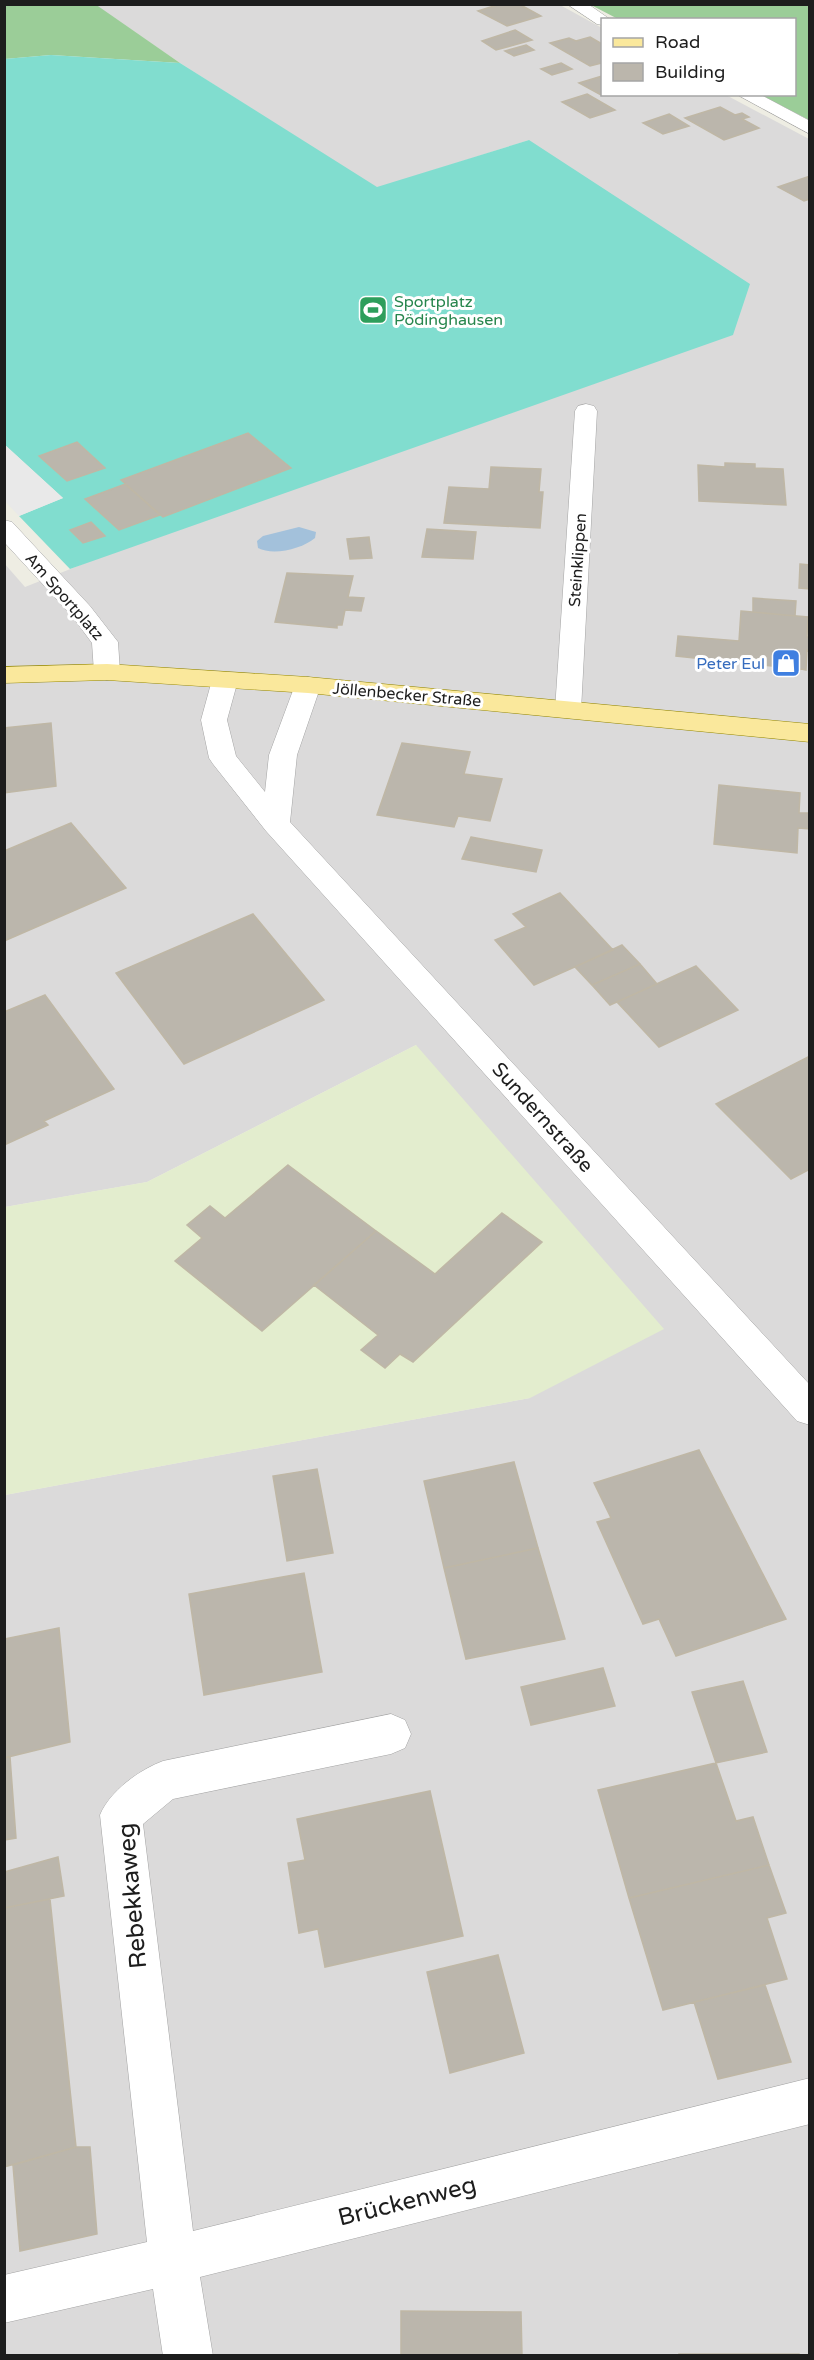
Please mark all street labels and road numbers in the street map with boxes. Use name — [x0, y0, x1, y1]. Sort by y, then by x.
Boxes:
street label: Steinklippen — [565, 513, 591, 608]
street label: Am Sportplatz — [21, 549, 108, 645]
street label: Jöllenbecker Straße — [332, 679, 482, 711]
street label: Sundernstraße — [487, 1058, 598, 1178]
street label: Rebekkaweg — [112, 1822, 153, 1970]
street label: Brückenweg — [335, 2170, 479, 2233]

